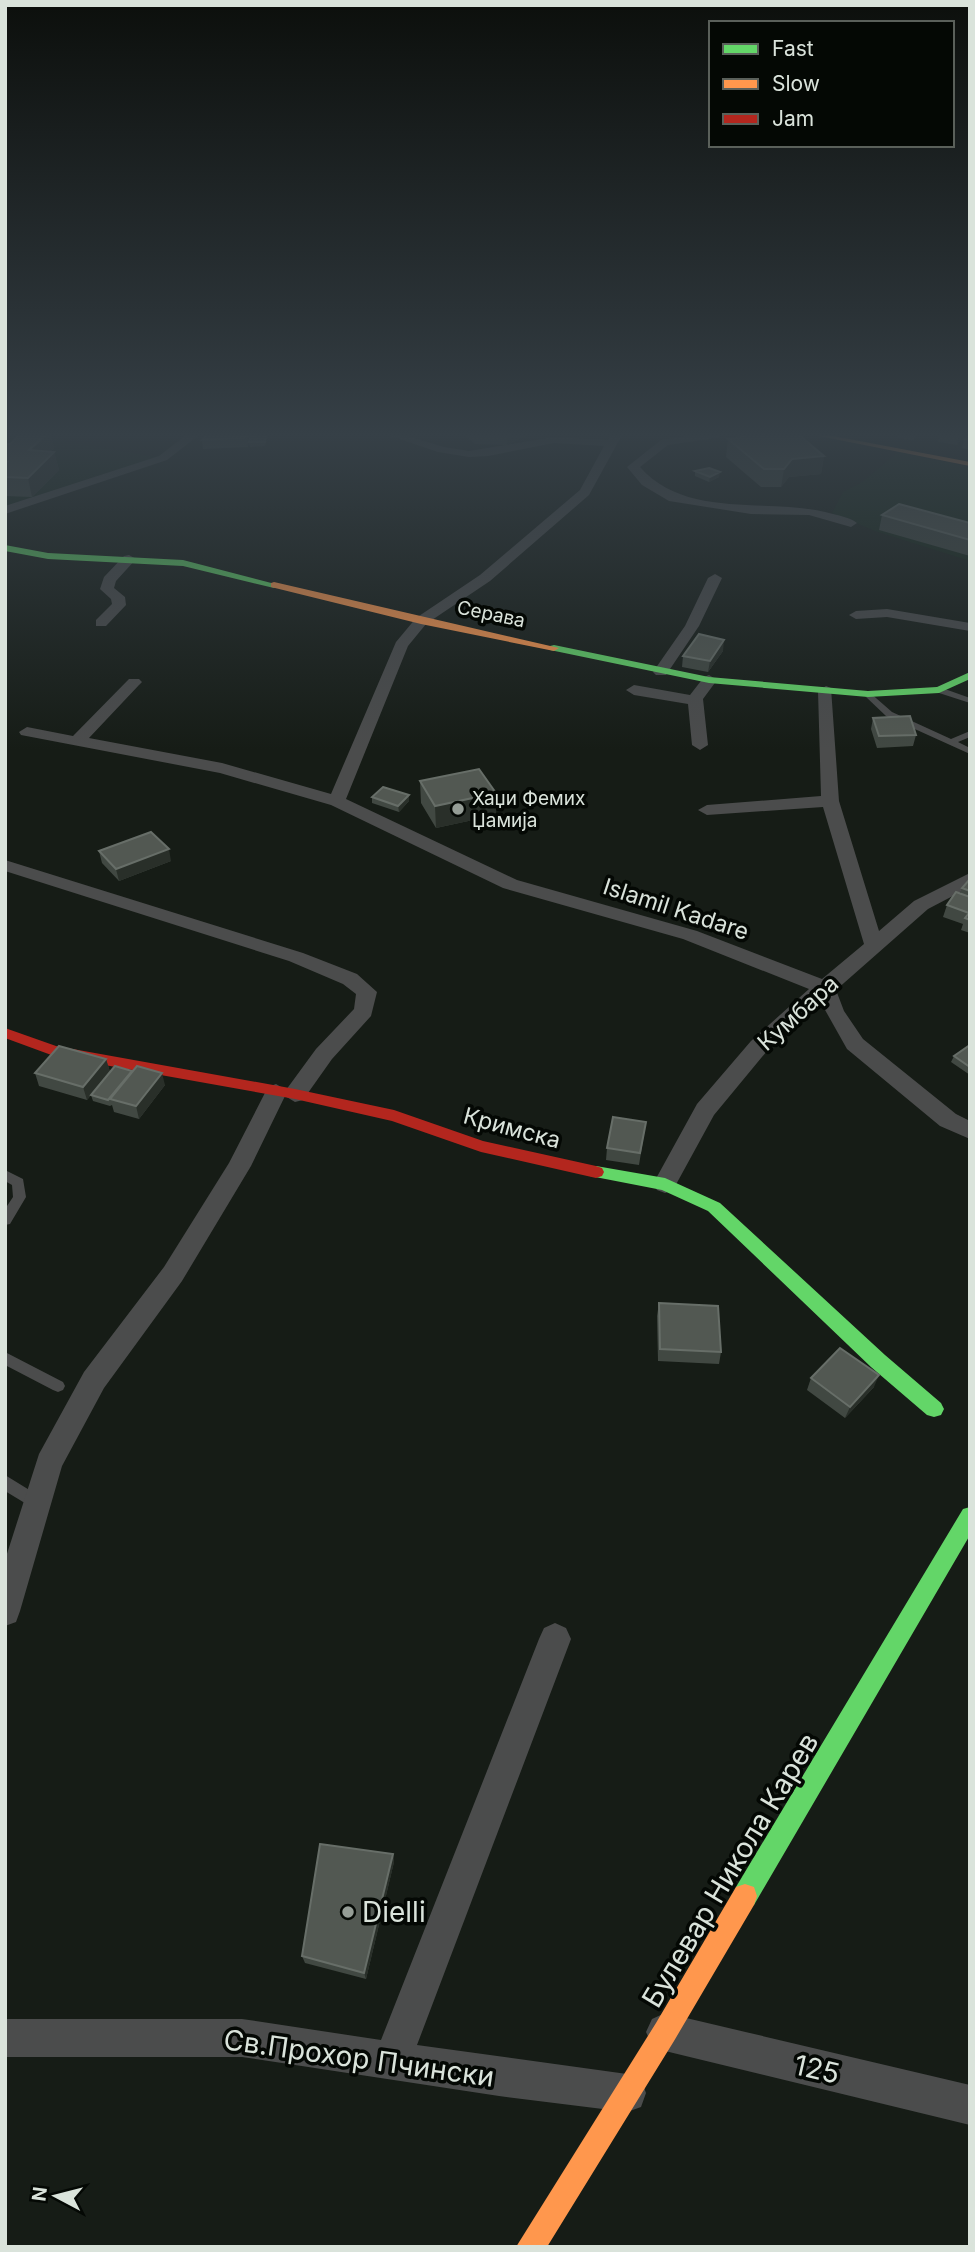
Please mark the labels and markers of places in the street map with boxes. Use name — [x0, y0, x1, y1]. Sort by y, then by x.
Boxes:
place label: Хаџи Фемих Џамија — [472, 787, 585, 832]
marker: Хаџи Фемих Џамија — [450, 801, 466, 817]
place label: Dielli — [362, 1895, 426, 1929]
marker: Dielli — [340, 1904, 356, 1920]

